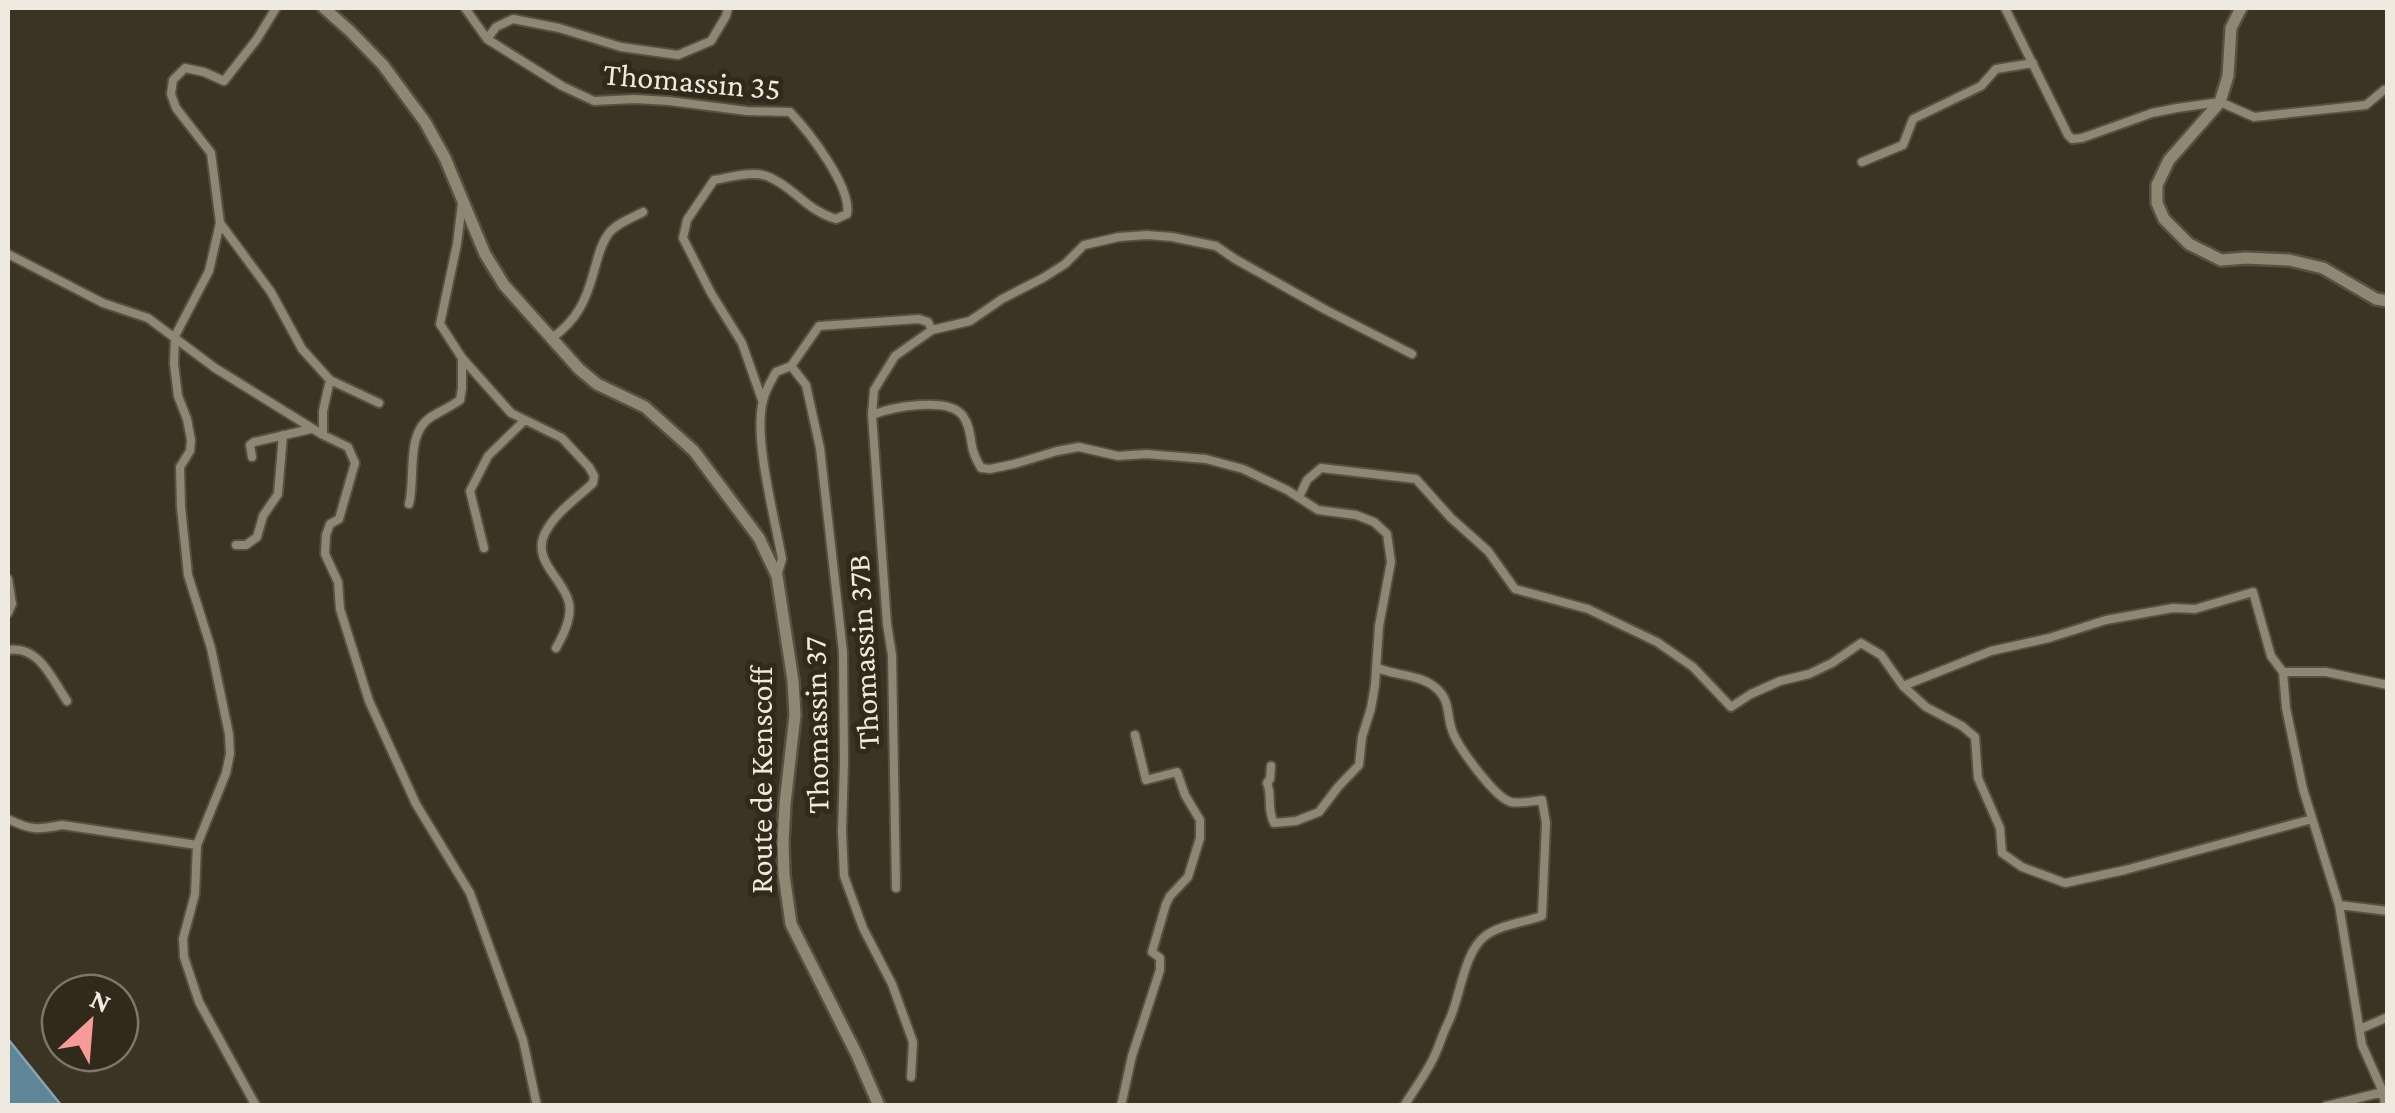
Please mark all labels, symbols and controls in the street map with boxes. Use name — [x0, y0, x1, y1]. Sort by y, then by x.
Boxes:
street label: Thomassin 35 — [602, 55, 782, 107]
street label: Thomassin 37B — [840, 554, 886, 750]
street label: Thomassin 37 — [796, 636, 836, 814]
street label: Route de Kenscoff — [743, 665, 779, 894]
north arrow — [40, 973, 140, 1073]
text: N — [85, 983, 116, 1019]

